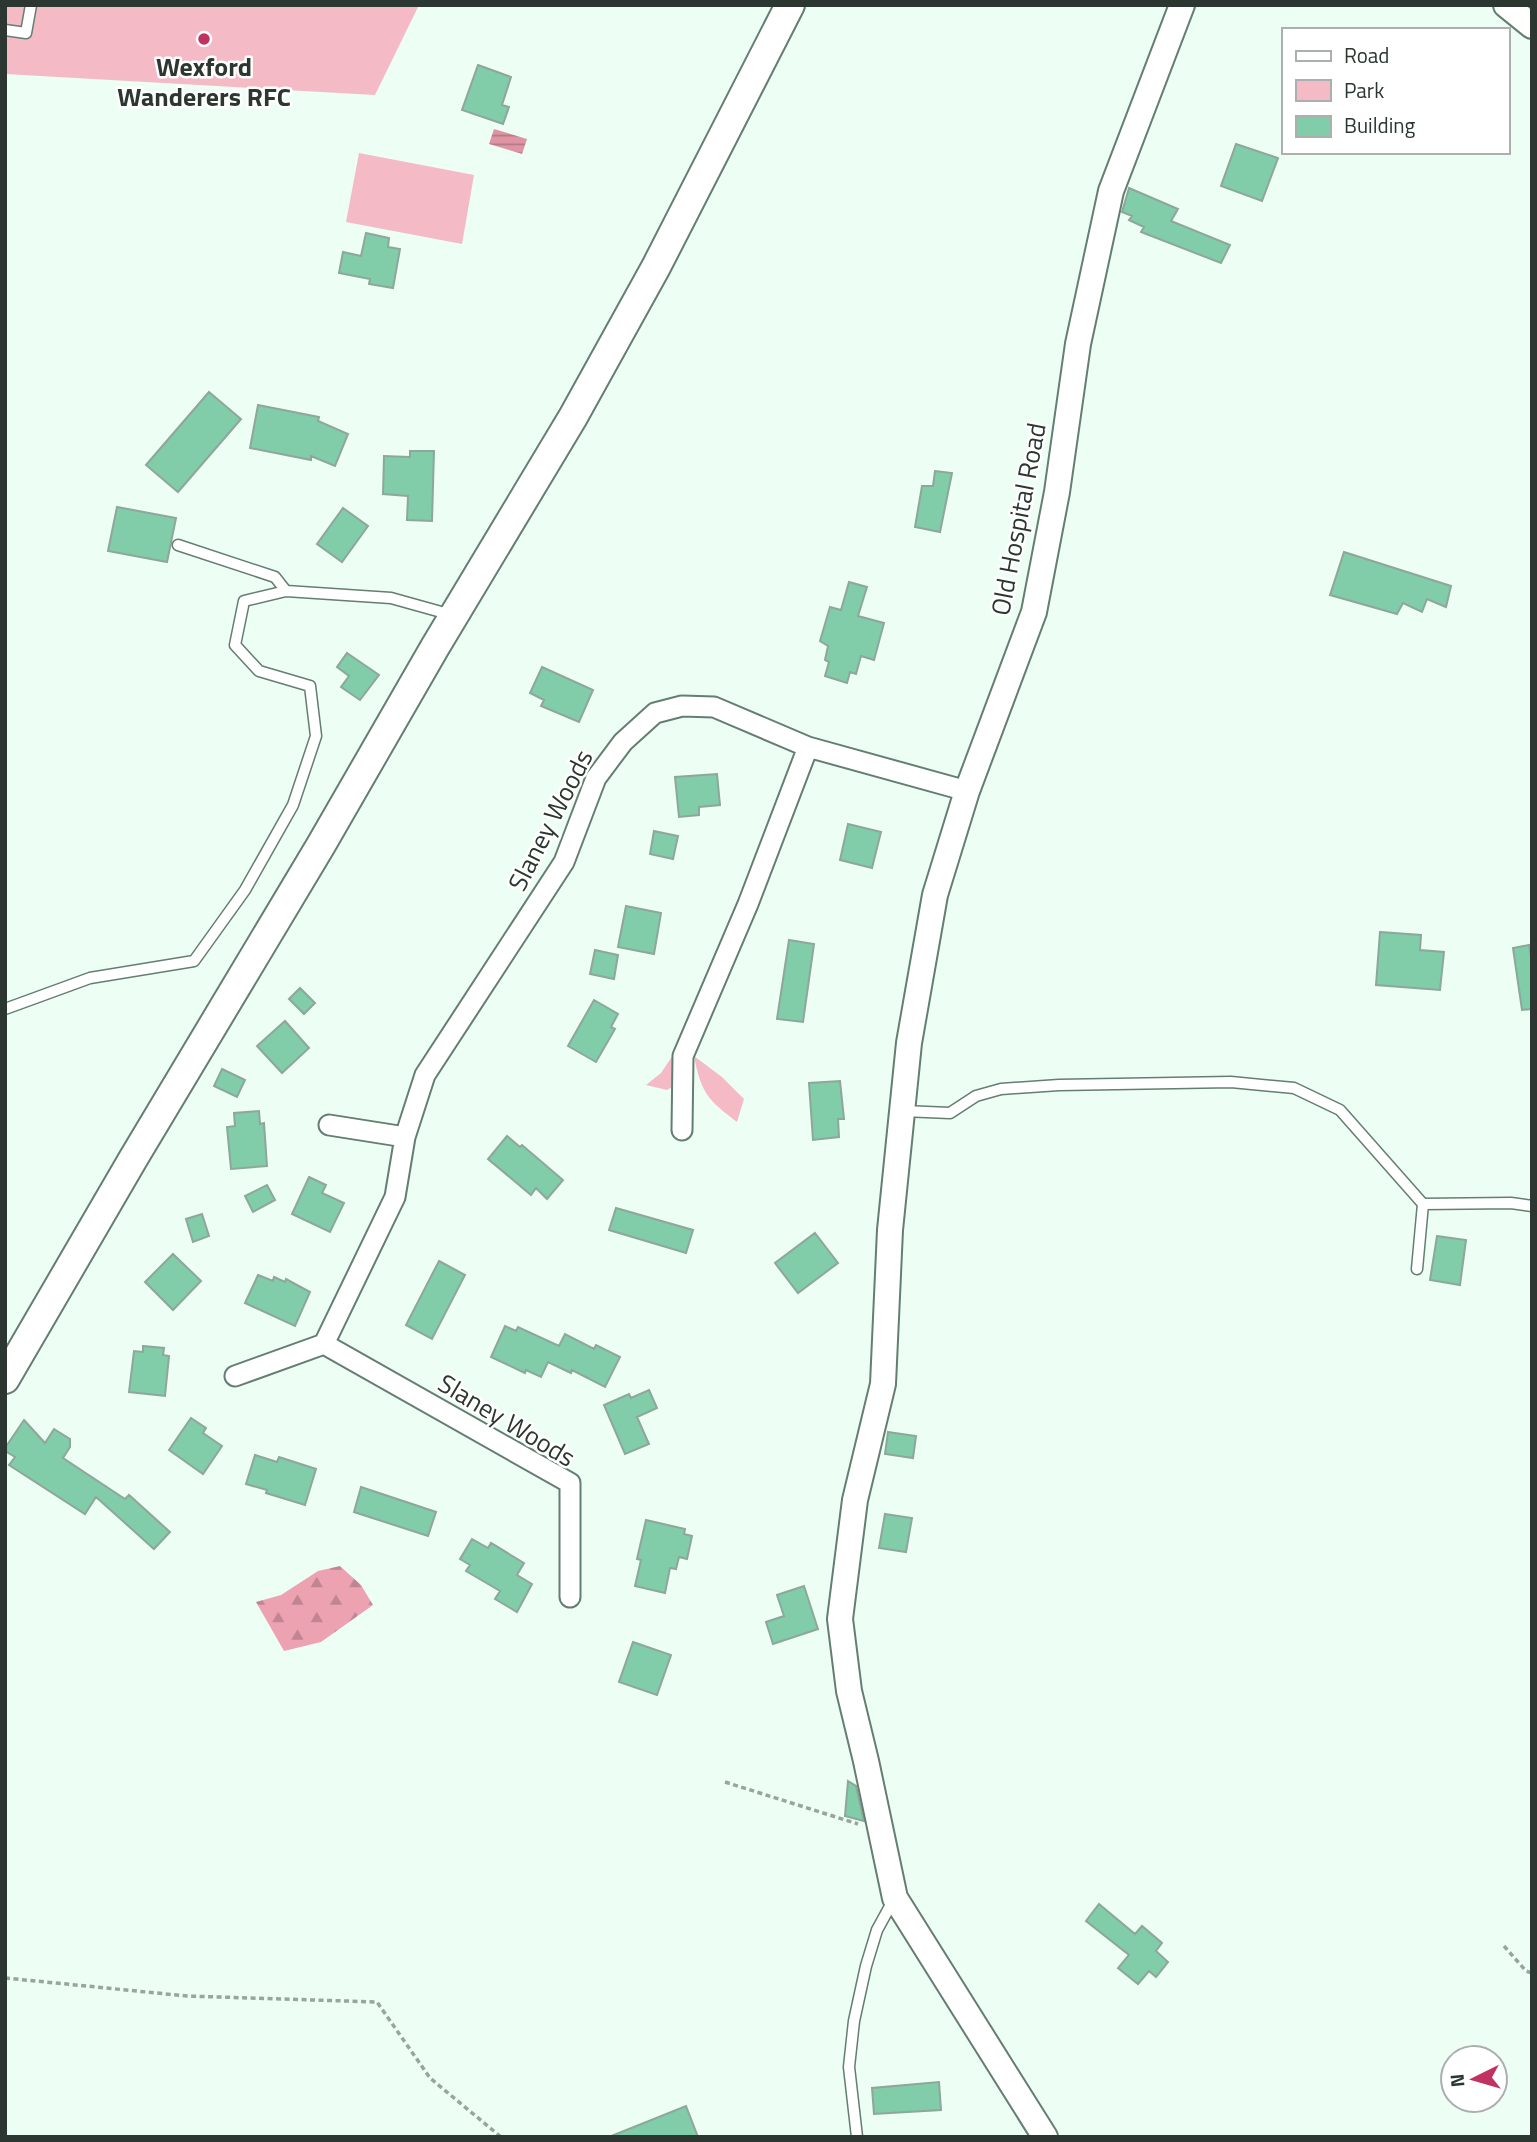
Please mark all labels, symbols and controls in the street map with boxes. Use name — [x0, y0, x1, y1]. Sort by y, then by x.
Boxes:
legend — [1282, 28, 1509, 154]
marker: Wexford Wanderers RFC — [196, 31, 212, 47]
text: Road — [1344, 39, 1389, 71]
place label: Wexford Wanderers RFC — [117, 47, 291, 116]
text: Park — [1344, 74, 1384, 106]
text: Building — [1344, 109, 1416, 141]
street label: Old Hospital Road — [980, 419, 1056, 619]
street label: Slaney Woods — [498, 743, 602, 897]
street label: Slaney Woods — [431, 1364, 583, 1476]
north arrow — [1439, 2044, 1509, 2114]
text: N — [1442, 2073, 1472, 2088]

